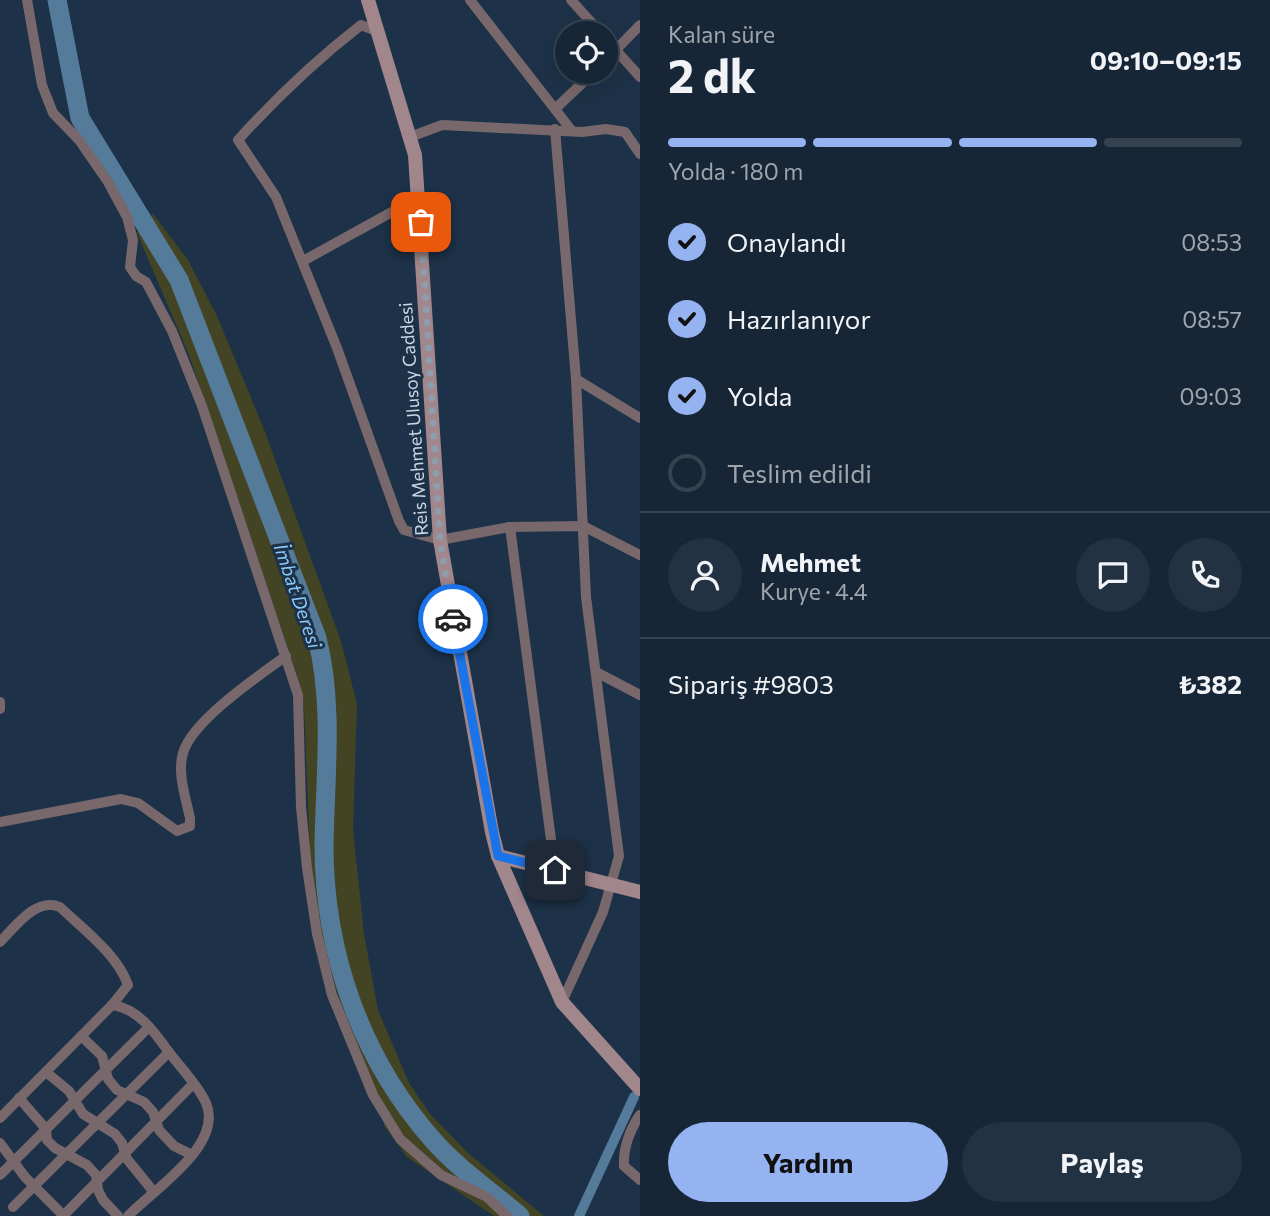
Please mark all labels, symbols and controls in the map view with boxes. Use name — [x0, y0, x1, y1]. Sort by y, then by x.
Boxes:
text: Kalan süre — [668, 20, 775, 48]
map controls — [555, 21, 618, 84]
button: locate — [555, 21, 618, 84]
text: 09:10–09:15 — [1090, 44, 1242, 75]
text: 2 dk — [668, 46, 756, 102]
text: Yolda · 180 m — [668, 157, 803, 185]
pin — [391, 192, 451, 252]
icon: bag — [402, 203, 440, 241]
icon: check — [668, 223, 706, 261]
text: Onaylandı — [727, 226, 847, 257]
text: 08:53 — [1181, 228, 1242, 256]
icon: check — [668, 300, 706, 338]
street label: Reis Mehmet Ulusoy Caddesi — [394, 302, 432, 537]
text: Hazırlanıyor — [727, 303, 871, 334]
text: 08:57 — [1182, 305, 1242, 333]
icon: check — [668, 377, 706, 415]
text: Yolda — [727, 380, 792, 411]
text: 09:03 — [1180, 382, 1242, 410]
text: Teslim edildi — [727, 457, 872, 488]
button: person — [668, 538, 742, 612]
button: chat — [1076, 538, 1150, 612]
button: phone — [1168, 538, 1242, 612]
water label: İmbat Deresi — [270, 540, 328, 652]
text: Mehmet — [760, 546, 861, 577]
text: Kurye · 4.4 — [760, 577, 868, 605]
courier — [418, 584, 488, 654]
icon: car — [434, 600, 472, 638]
text: Sipariş #9803 — [668, 668, 834, 699]
text: ₺382 — [1178, 668, 1242, 699]
pin — [525, 840, 585, 900]
icon: home — [536, 851, 574, 889]
button: Yardım — [668, 1122, 948, 1202]
button: Paylaş — [962, 1122, 1242, 1202]

